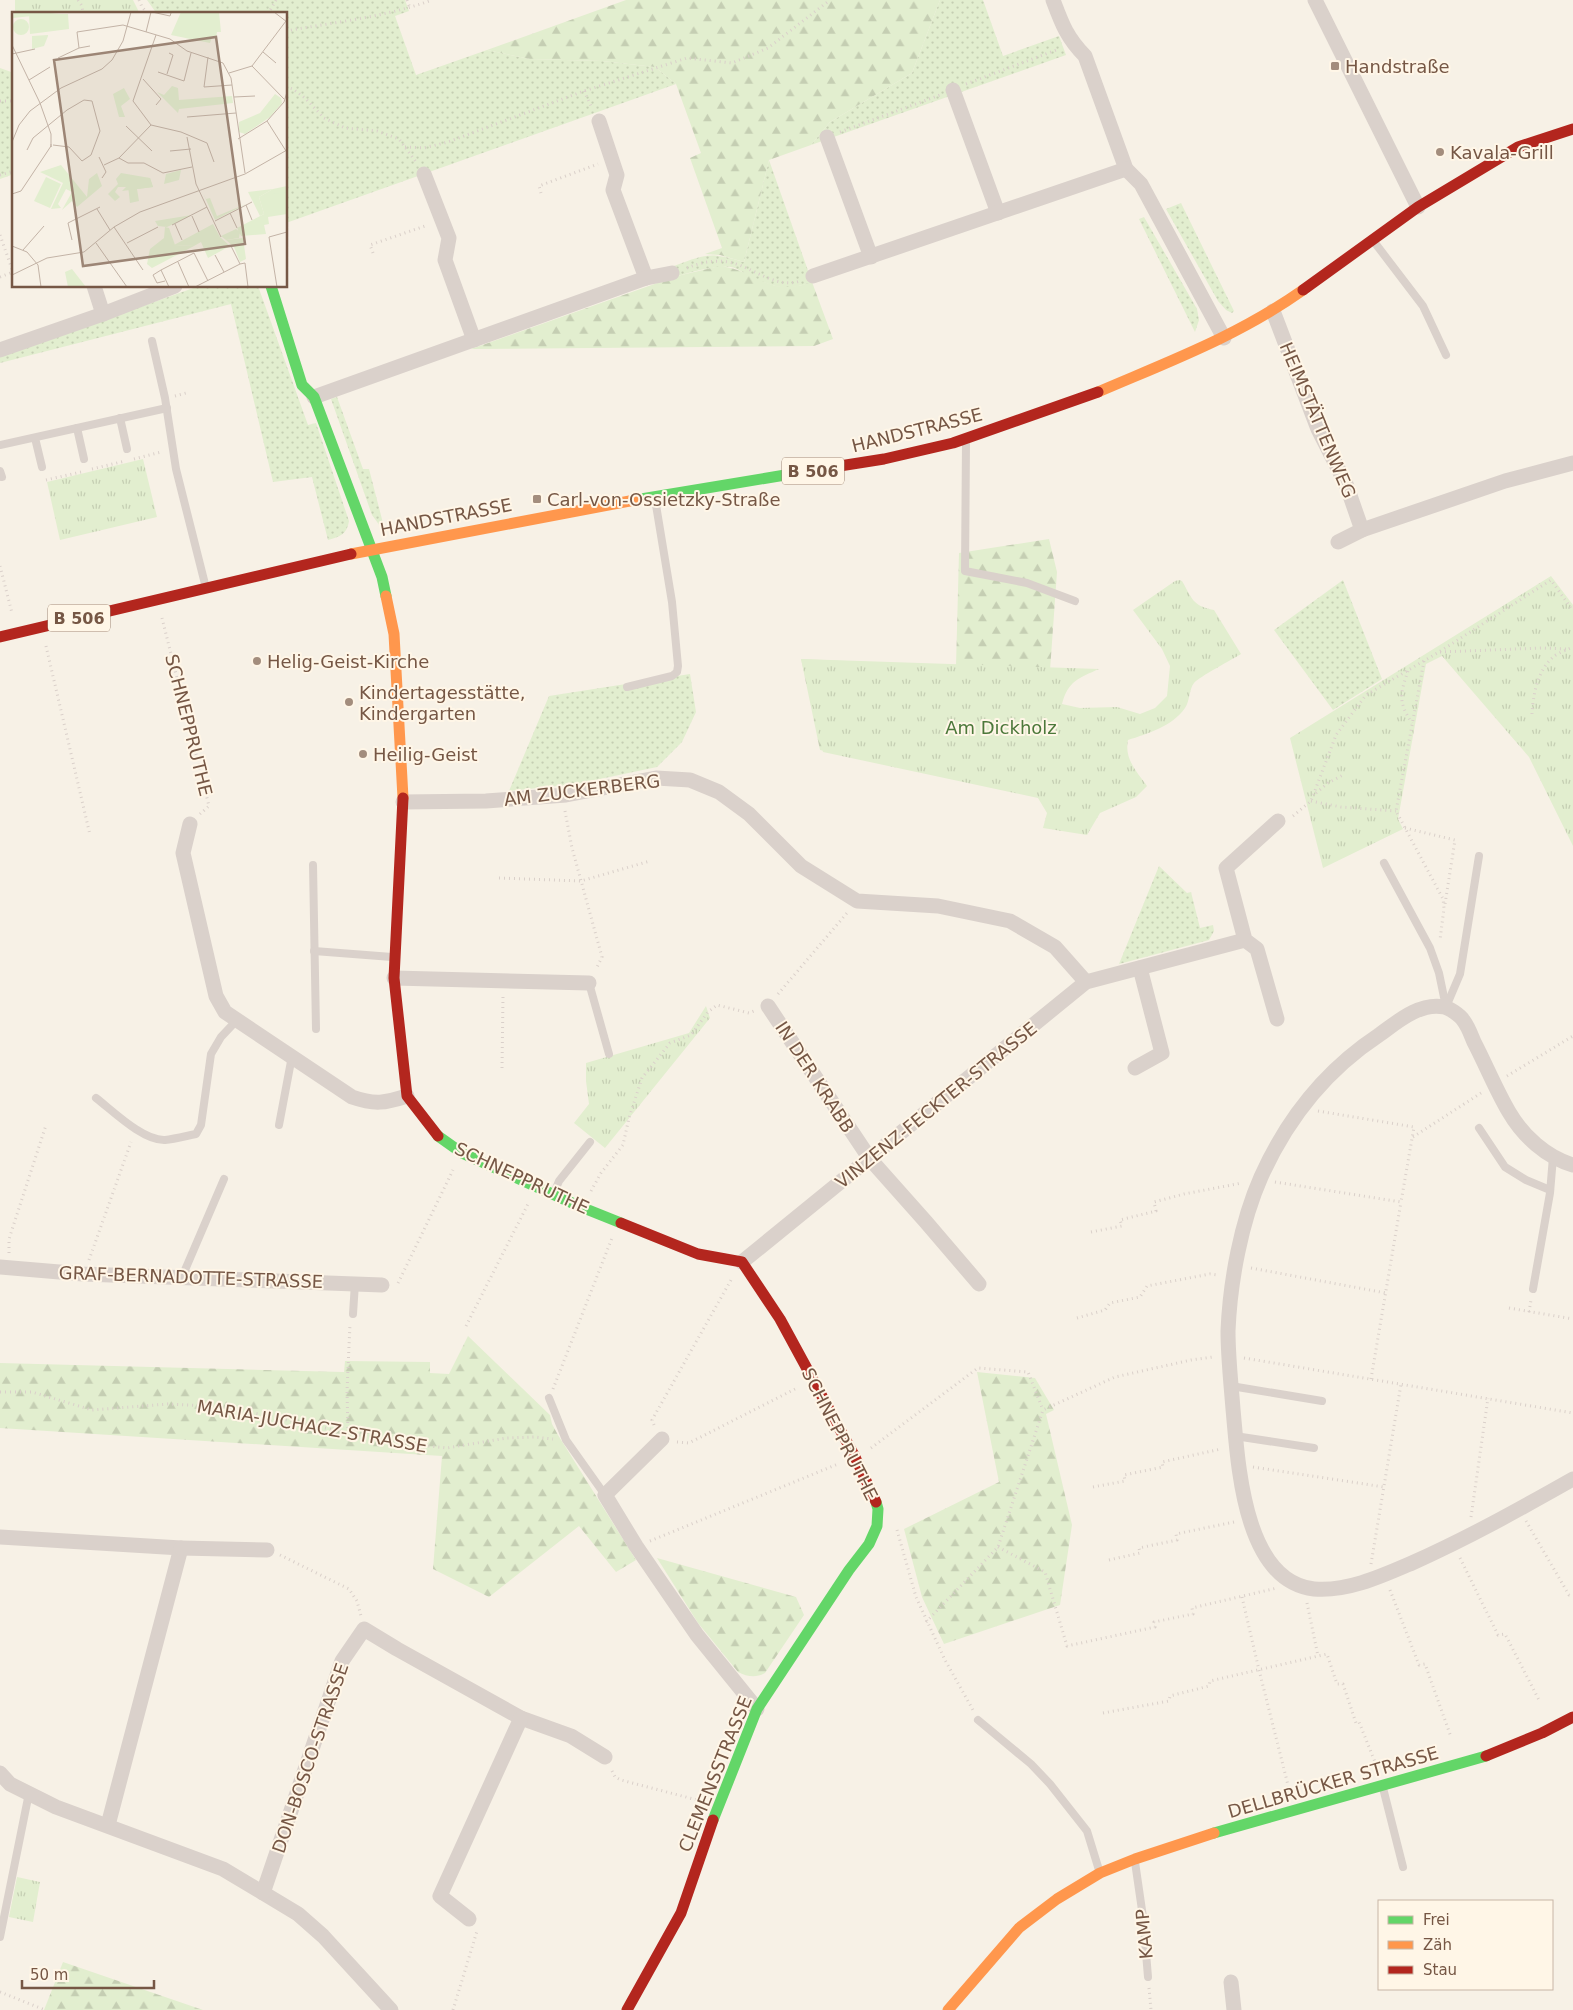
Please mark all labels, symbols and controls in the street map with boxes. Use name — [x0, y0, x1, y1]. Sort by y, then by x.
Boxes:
inset map — [12, 12, 288, 288]
place label: Handstraße — [1345, 56, 1450, 77]
marker: Handstraße — [1329, 60, 1341, 72]
place label: Kavala-Grill — [1450, 142, 1554, 163]
marker: Kavala-Grill — [1434, 146, 1446, 158]
street label: HEIMSTÄTTENWEG — [1276, 339, 1360, 501]
street label: HANDSTRASSE — [849, 404, 985, 456]
road number: B 506 — [782, 458, 844, 484]
place label: Carl-von-Ossietzky-Straße — [547, 489, 781, 510]
marker: Carl-von-Ossietzky-Straße — [531, 493, 543, 505]
street label: HANDSTRASSE — [378, 494, 514, 540]
road number: B 506 — [48, 604, 110, 632]
place label: Helig-Geist-Kirche — [267, 651, 429, 672]
street label: SCHNEPPRUTHE — [161, 652, 217, 798]
marker: Helig-Geist-Kirche — [251, 655, 263, 667]
place label: Kindertagesstätte, Kindergarten — [359, 682, 525, 724]
marker: Kindertagesstätte, Kindergarten — [343, 696, 355, 708]
park label: Am Dickholz — [945, 717, 1057, 738]
place label: Heilig-Geist — [373, 744, 478, 765]
marker: Heilig-Geist — [357, 748, 369, 760]
street label: AM ZUCKERBERG — [503, 770, 661, 810]
street label: IN DER KRABB — [771, 1017, 859, 1137]
street label: VINZENZ-FECKTER-STRASSE — [831, 1017, 1041, 1193]
street label: SCHNEPPRUTHE — [452, 1138, 592, 1218]
street label: GRAF-BERNADOTTE-STRASSE — [58, 1262, 324, 1292]
street label: SCHNEPPRUTHE — [798, 1364, 882, 1504]
street label: MARIA-JUCHACZ-STRASSE — [195, 1395, 429, 1457]
street label: DON-BOSCO-STRASSE — [268, 1660, 352, 1856]
street label: CLEMENSSTRASSE — [674, 1693, 756, 1855]
street label: DELLBRÜCKER STRASSE — [1225, 1742, 1441, 1822]
legend — [1378, 1900, 1553, 1990]
street label: KAMP — [1131, 1908, 1157, 1960]
text: Frei — [1423, 1911, 1450, 1929]
text: Zäh — [1423, 1936, 1452, 1954]
scale bar — [22, 1958, 155, 1990]
text: Stau — [1423, 1961, 1457, 1979]
text: 50 m — [30, 1966, 68, 1984]

